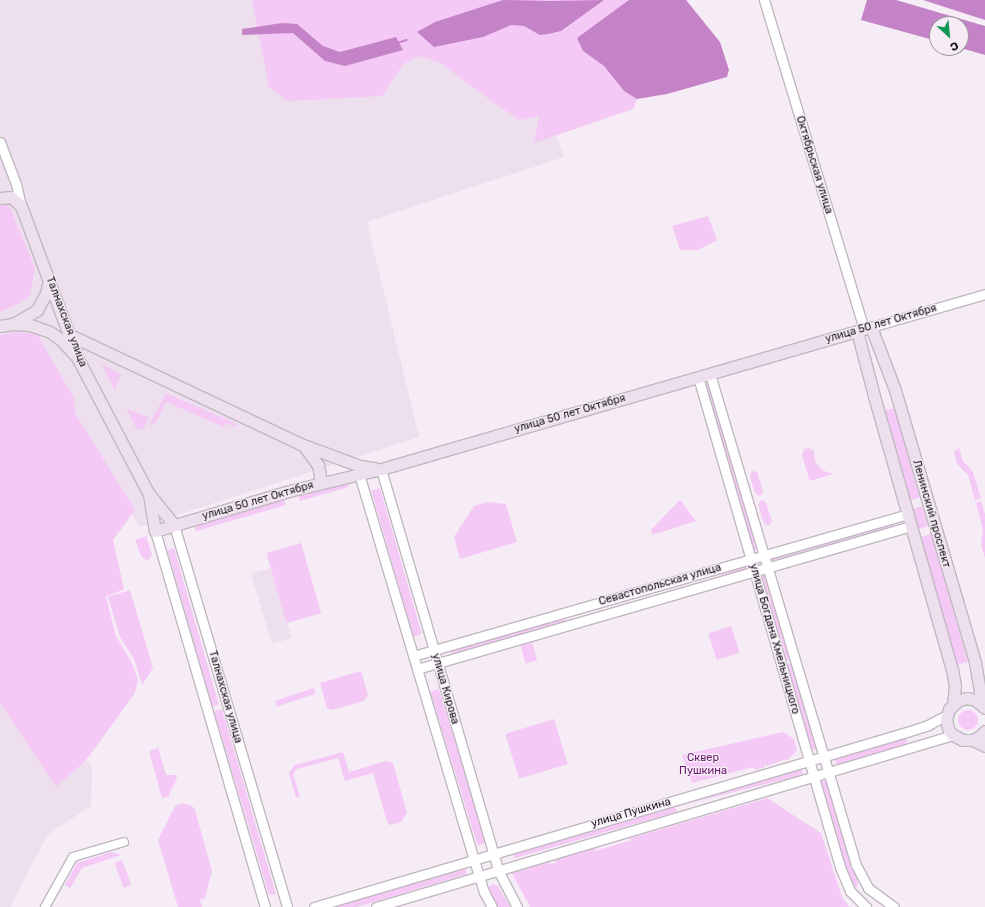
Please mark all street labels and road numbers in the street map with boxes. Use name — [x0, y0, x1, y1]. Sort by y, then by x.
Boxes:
street label: Октябрьская улица — [793, 114, 835, 216]
street label: Талнахская улица — [43, 275, 89, 369]
street label: улица 50 лет Октября — [824, 302, 938, 346]
street label: улица 50 лет Октября — [513, 392, 627, 436]
street label: Ленинский проспект — [909, 458, 953, 570]
street label: улица 50 лет Октября — [201, 479, 315, 523]
street label: Севастопольская улица — [597, 561, 723, 609]
street label: улица Богдана Хмельницкого — [746, 562, 802, 716]
street label: Талнахская улица — [205, 649, 245, 745]
street label: улица Кирова — [429, 652, 461, 726]
street label: улица Пушкина — [590, 795, 672, 831]

